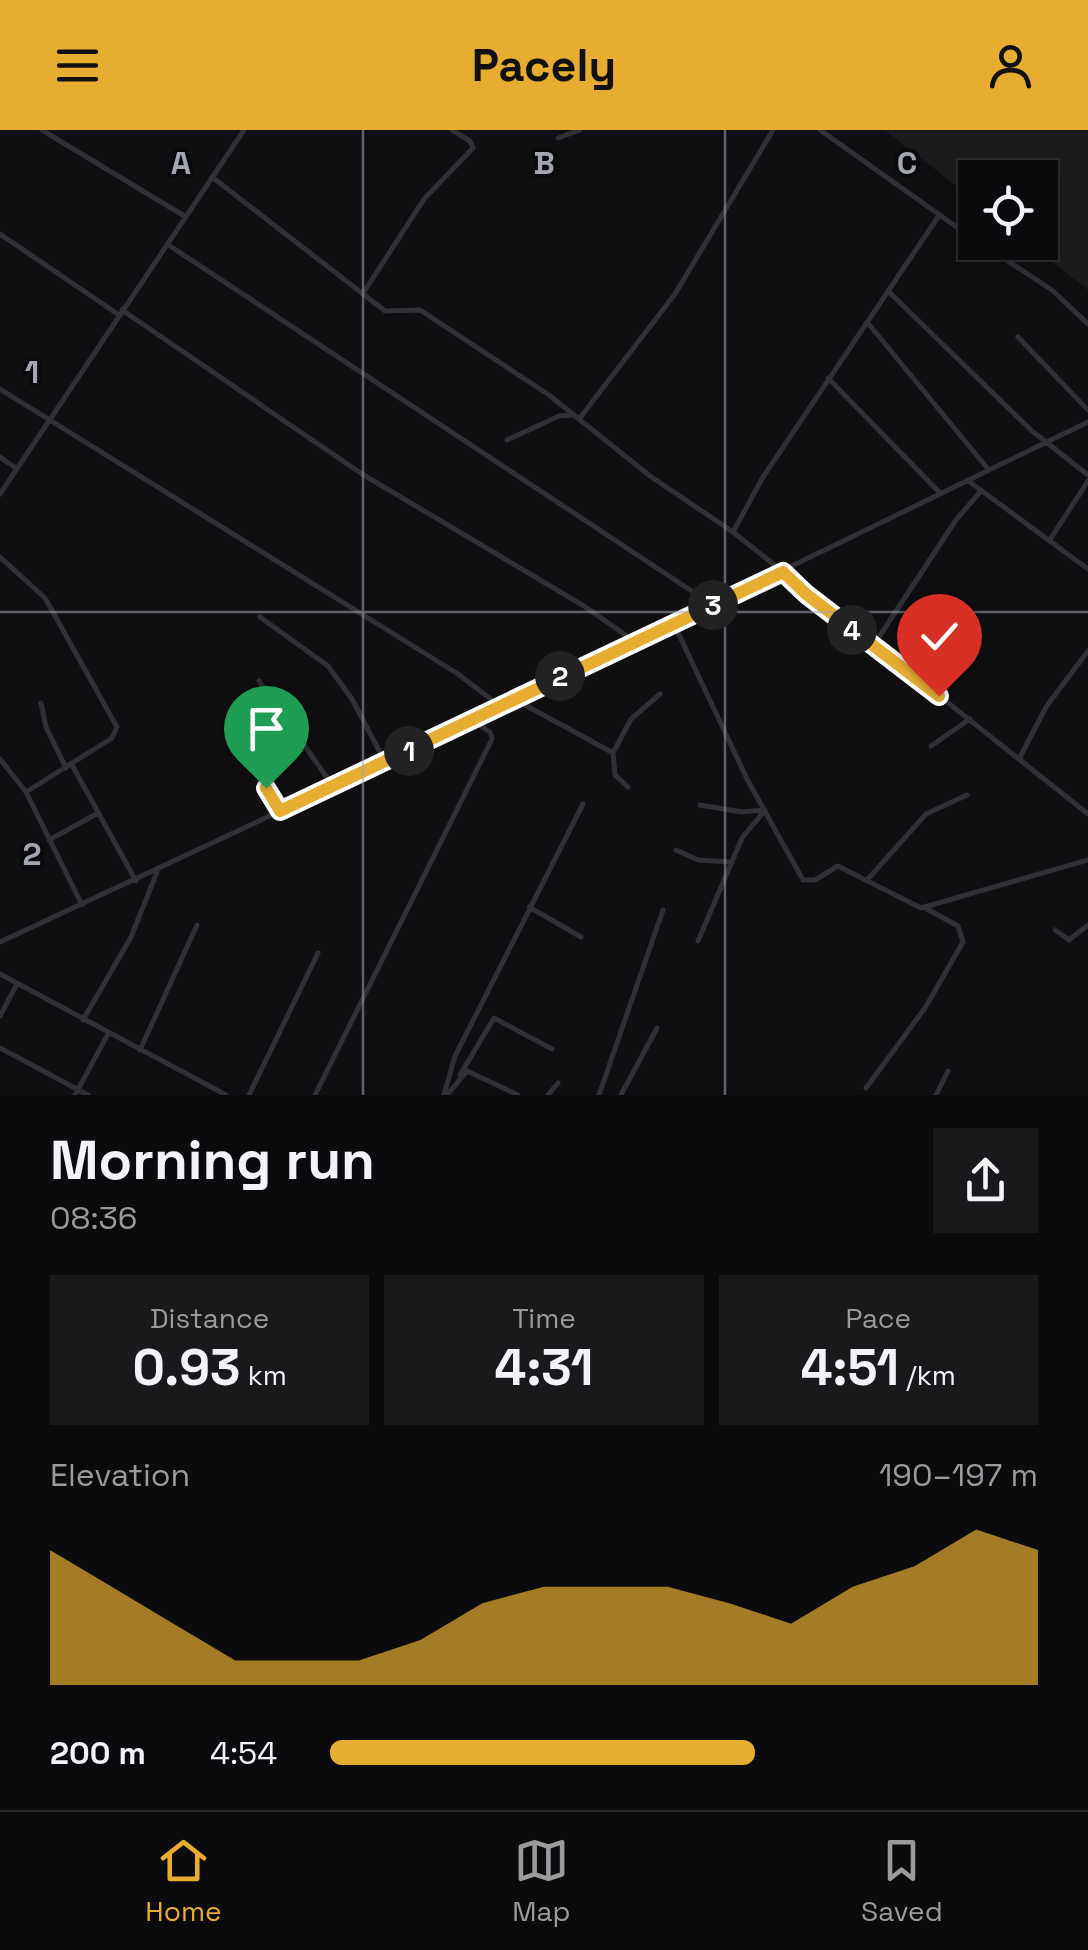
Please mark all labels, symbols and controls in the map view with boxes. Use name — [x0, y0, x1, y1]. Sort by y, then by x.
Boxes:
text: Pacely — [472, 37, 616, 94]
icon: menu — [50, 38, 105, 93]
icon: person — [983, 38, 1038, 93]
text: A — [171, 143, 191, 183]
text: B — [533, 143, 555, 183]
text: C — [897, 143, 917, 183]
map controls — [958, 160, 1058, 260]
button: locate — [958, 160, 1058, 260]
text: 1 — [25, 352, 39, 392]
pin: 3 — [688, 580, 738, 630]
text: 3 — [704, 587, 722, 623]
pin — [897, 594, 982, 697]
pin: 4 — [827, 605, 877, 655]
icon: check — [912, 609, 967, 664]
text: 4 — [843, 612, 861, 648]
pin: 2 — [535, 651, 585, 701]
text: 2 — [552, 658, 568, 694]
pin — [224, 686, 309, 789]
icon: arrive — [239, 701, 294, 756]
pin: 1 — [384, 726, 434, 776]
text: 1 — [403, 733, 415, 769]
text: 2 — [22, 834, 42, 874]
text: Morning run — [50, 1125, 375, 1195]
button: share — [933, 1128, 1038, 1233]
text: 08:36 — [50, 1198, 137, 1238]
text: Distance — [150, 1300, 269, 1336]
text: Time — [512, 1300, 576, 1336]
text: Pace — [846, 1300, 911, 1336]
text: 0.93 — [133, 1336, 240, 1400]
text: 4:31 — [495, 1336, 593, 1400]
text: 4:51 — [801, 1336, 899, 1400]
text: km — [240, 1357, 287, 1393]
text: /km — [899, 1357, 956, 1393]
text: Elevation — [50, 1455, 190, 1495]
text: 190–197 m — [879, 1455, 1038, 1495]
text: 200 m — [50, 1733, 146, 1773]
text: 4:54 — [210, 1733, 277, 1773]
tab: Home — [145, 1833, 222, 1929]
tab: Map — [512, 1833, 571, 1929]
tab: Saved — [861, 1833, 943, 1929]

